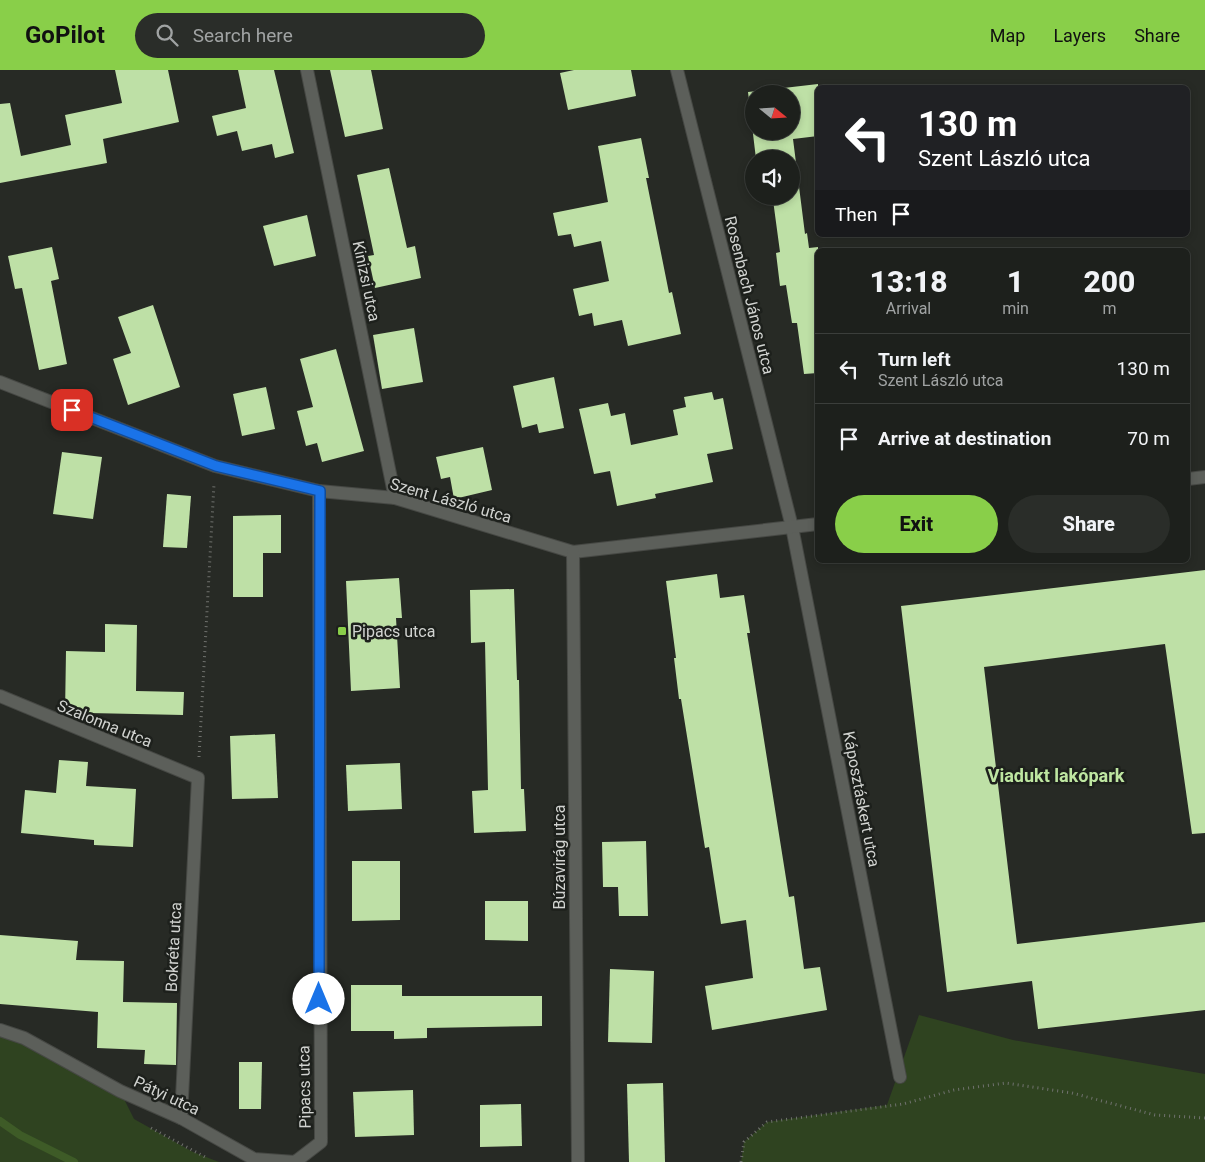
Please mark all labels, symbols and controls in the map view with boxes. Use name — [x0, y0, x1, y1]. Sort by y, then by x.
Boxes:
search box — [135, 13, 485, 58]
text: GoPilot — [25, 21, 105, 49]
icon: search — [153, 21, 181, 49]
text: Search here — [193, 24, 293, 47]
text: Map — [990, 25, 1025, 46]
text: Layers — [1053, 25, 1106, 46]
text: Share — [1134, 25, 1180, 46]
north arrow — [745, 85, 800, 140]
map controls — [745, 85, 800, 205]
text: 130 m — [918, 104, 1017, 145]
icon: left — [835, 105, 900, 170]
text: Szent László utca — [918, 146, 1091, 171]
button: sound — [745, 150, 800, 205]
icon: arrive — [887, 200, 915, 228]
text: Then — [835, 203, 877, 226]
street label: Rosenbach János utca — [721, 214, 778, 376]
street label: Kinizsi utca — [349, 239, 384, 323]
text: 13:18 — [870, 264, 948, 299]
text: 1 — [1007, 264, 1024, 299]
text: 200 — [1083, 264, 1135, 299]
text: Arrival — [886, 299, 931, 318]
text: min — [1002, 299, 1029, 318]
text: m — [1102, 299, 1116, 318]
text: Turn left — [878, 348, 951, 371]
icon: left — [835, 355, 863, 383]
text: 130 m — [1117, 357, 1170, 380]
text: Szent László utca — [878, 371, 1003, 390]
pin — [51, 389, 93, 431]
icon: arrive — [58, 396, 86, 424]
icon: arrive — [835, 425, 863, 453]
text: Arrive at destination — [878, 427, 1051, 450]
text: 70 m — [1127, 427, 1170, 450]
street label: Szent László utca — [388, 474, 514, 527]
button: Exit — [835, 495, 998, 553]
button: Share — [1008, 495, 1170, 553]
place label: Pipacs utca — [352, 622, 435, 641]
marker: Pipacs utca — [336, 625, 348, 637]
street label: Szalonna utca — [55, 696, 155, 751]
street label: Káposztáskert utca — [839, 730, 884, 869]
district label: Viadukt lakópark — [988, 765, 1125, 786]
street label: Búzavirág utca — [550, 805, 569, 909]
street label: Bokréta utca — [162, 902, 185, 992]
position arrow — [292, 972, 344, 1024]
street label: Pipacs utca — [294, 1045, 315, 1129]
street label: Pátyi utca — [131, 1072, 203, 1119]

